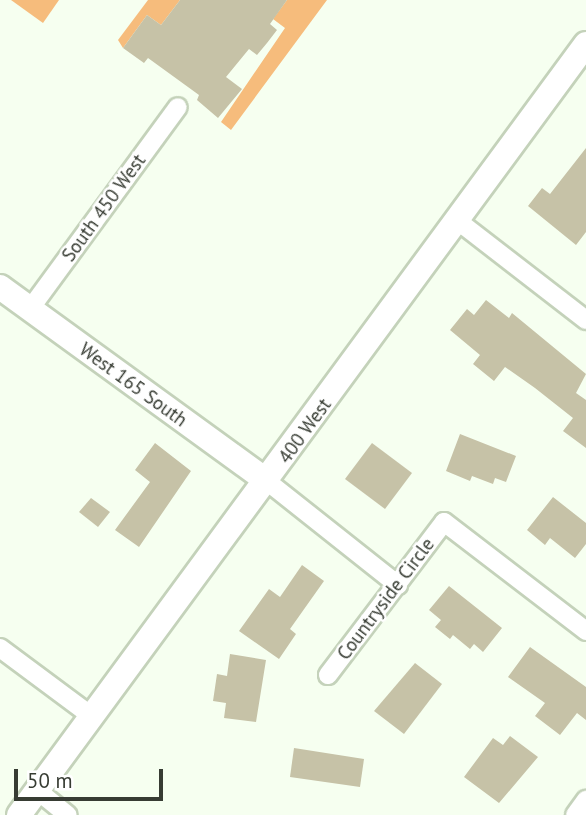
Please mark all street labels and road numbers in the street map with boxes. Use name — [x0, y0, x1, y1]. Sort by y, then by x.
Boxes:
street label: South 450 West — [57, 150, 151, 266]
street label: West 165 South — [75, 338, 191, 432]
street label: 400 West — [274, 394, 336, 468]
street label: Countryside Circle — [333, 533, 439, 665]

